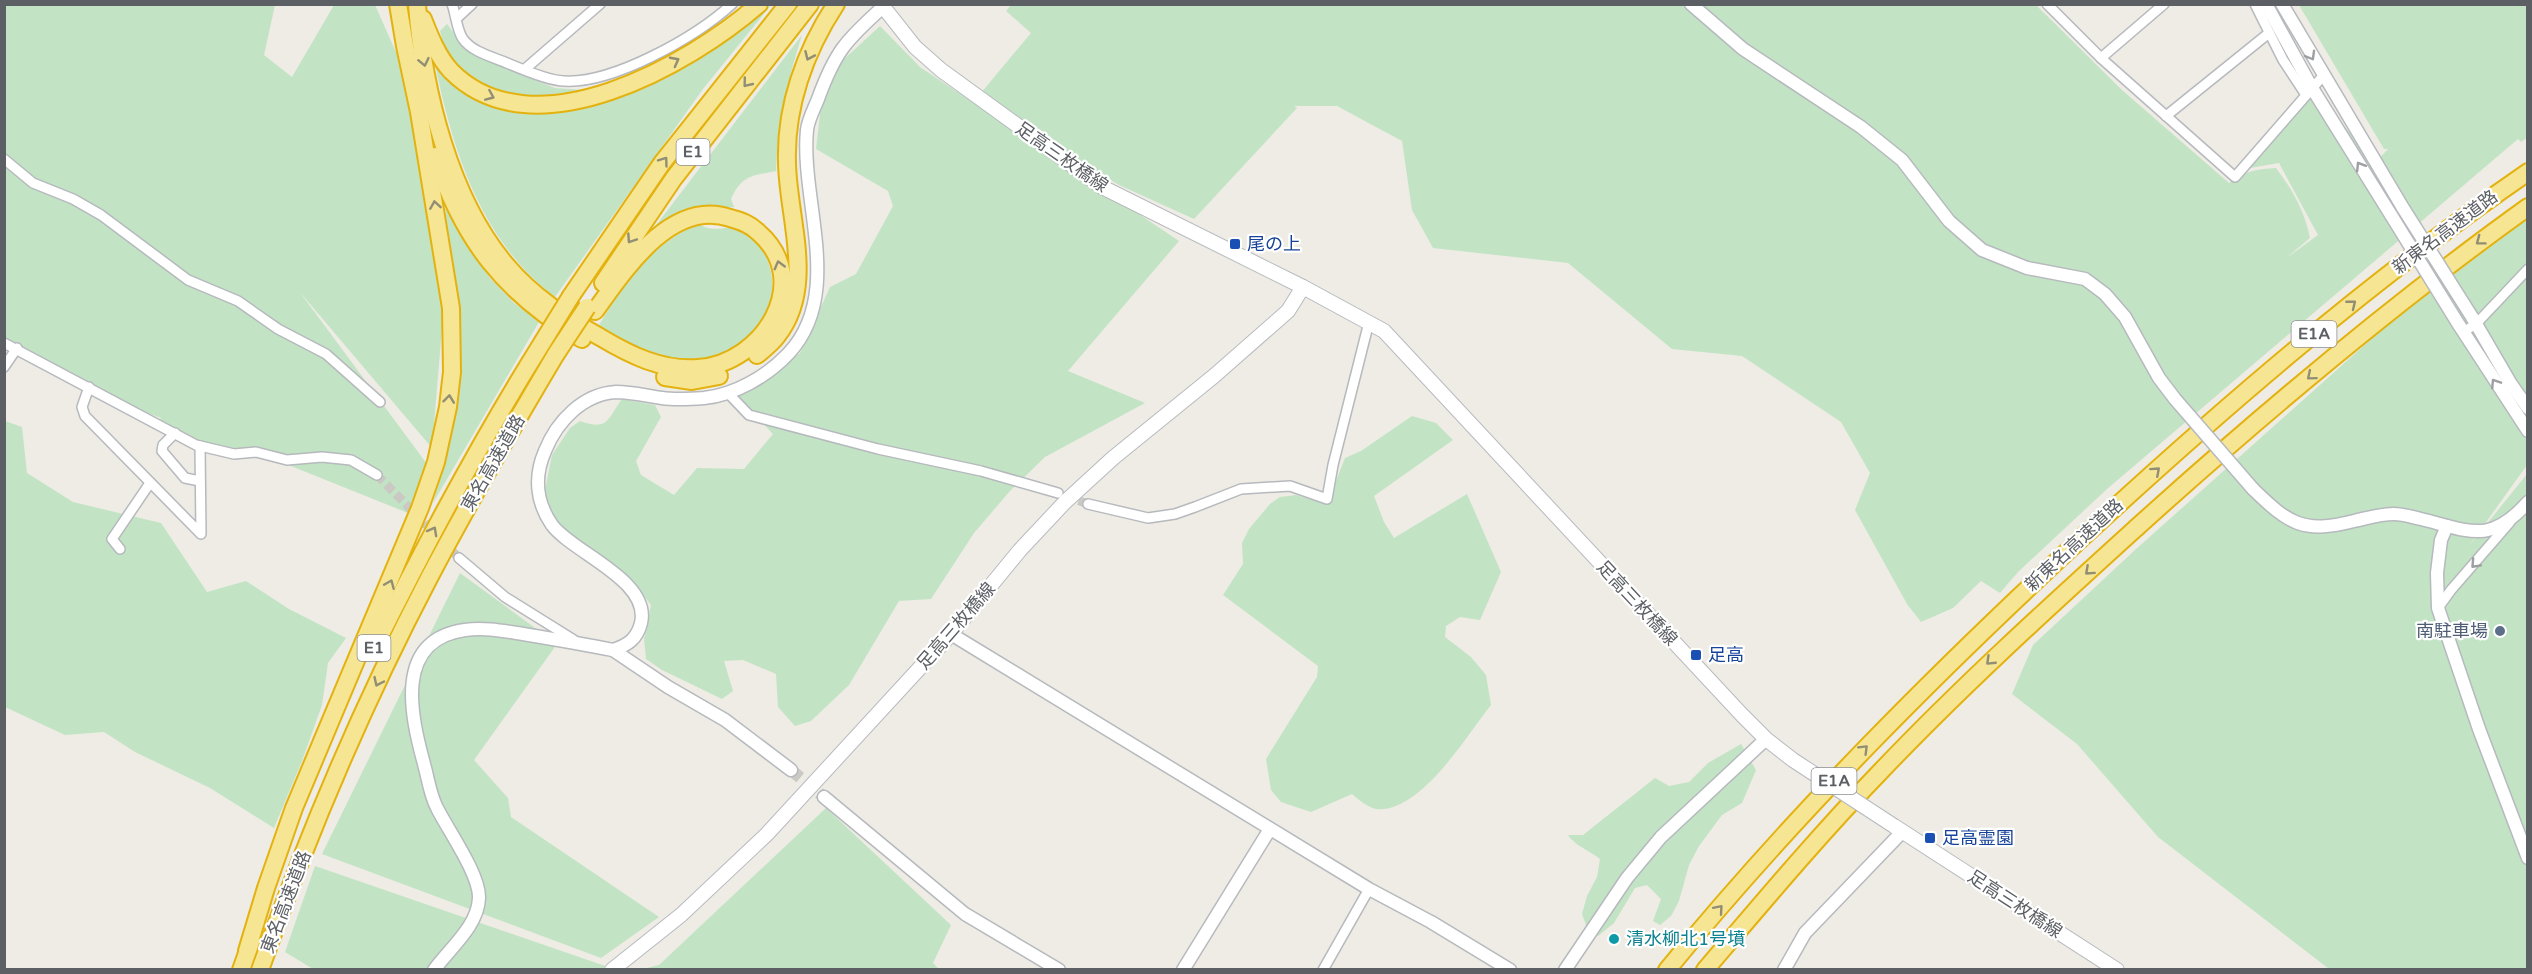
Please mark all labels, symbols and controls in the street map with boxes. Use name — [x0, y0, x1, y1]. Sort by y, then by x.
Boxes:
one-way arrow — [804, 49, 816, 60]
one-way arrow — [2303, 49, 2315, 60]
one-way arrow — [417, 57, 430, 67]
one-way arrow — [669, 57, 680, 68]
one-way arrow — [743, 76, 754, 87]
one-way arrow — [483, 89, 494, 101]
street label: 足高三枚橋線 — [1011, 117, 1113, 197]
road number: E1 — [676, 139, 710, 165]
one-way arrow — [657, 157, 668, 168]
one-way arrow — [2355, 162, 2367, 172]
street label: 新東名高速道路 — [2388, 185, 2502, 279]
one-way arrow — [429, 201, 442, 211]
one-way arrow — [627, 233, 638, 244]
place label: 尾の上 — [1247, 233, 1301, 255]
one-way arrow — [2476, 234, 2487, 245]
marker: 尾の上 — [1228, 237, 1242, 251]
one-way arrow — [774, 260, 786, 271]
one-way arrow — [2345, 301, 2356, 312]
road number: E1A — [2292, 321, 2336, 347]
one-way arrow — [2307, 369, 2318, 380]
one-way arrow — [2490, 379, 2502, 389]
one-way arrow — [442, 394, 454, 403]
street label: 東名高速道路 — [456, 411, 530, 515]
one-way arrow — [2149, 467, 2159, 478]
street label: 新東名高速道路 — [2020, 494, 2128, 596]
one-way arrow — [426, 527, 437, 538]
street label: 足高三枚橋線 — [1592, 556, 1682, 650]
one-way arrow — [2471, 557, 2482, 567]
one-way arrow — [2085, 564, 2095, 575]
street label: 足高三枚橋線 — [912, 578, 1000, 674]
one-way arrow — [383, 579, 395, 590]
place label: 南駐車場 — [2416, 620, 2488, 642]
marker: 南駐車場 — [2493, 624, 2507, 638]
road number: E1 — [358, 635, 391, 661]
place label: 足高 — [1708, 644, 1744, 666]
marker: 足高 — [1689, 648, 1703, 662]
one-way arrow — [1987, 654, 1998, 665]
one-way arrow — [374, 676, 386, 687]
one-way arrow — [1857, 746, 1868, 757]
road number: E1A — [1812, 768, 1856, 794]
place label: 足高霊園 — [1942, 827, 2014, 849]
marker: 足高霊園 — [1923, 831, 1937, 845]
street label: 東名高速道路 — [256, 848, 316, 956]
street label: 足高三枚橋線 — [1964, 865, 2066, 943]
one-way arrow — [1712, 905, 1723, 916]
place label: 清水柳北1号墳 — [1626, 928, 1745, 950]
marker: 清水柳北1号墳 — [1607, 932, 1621, 946]

